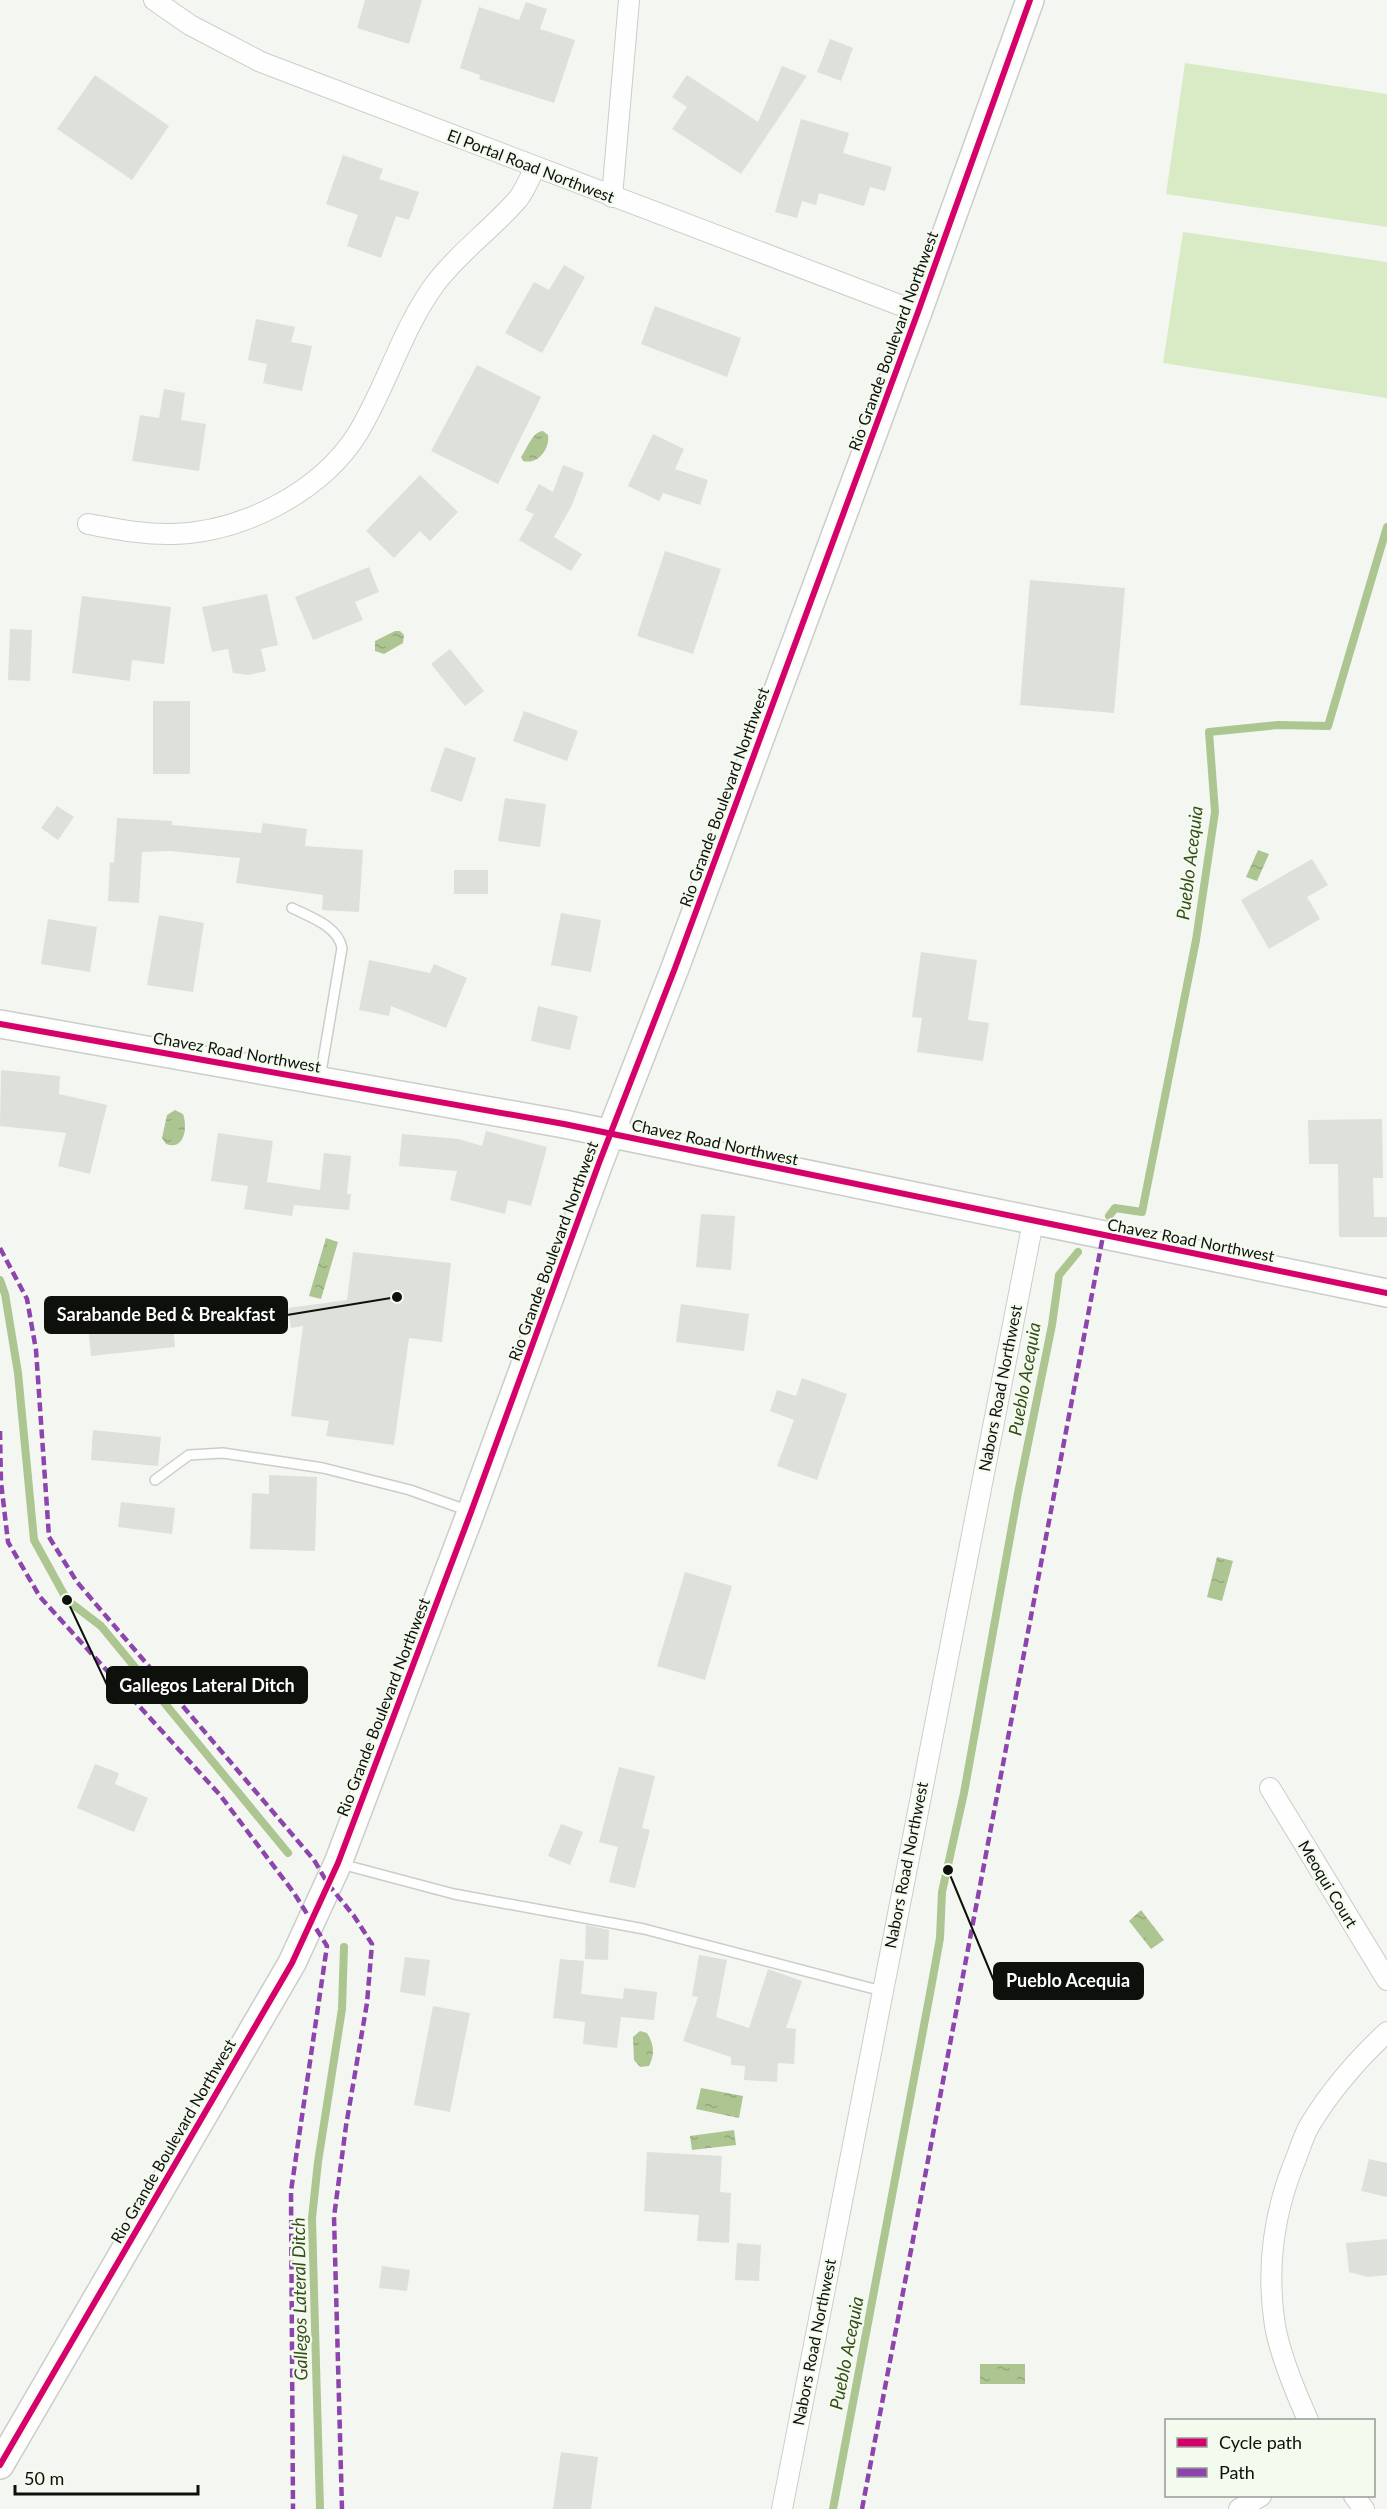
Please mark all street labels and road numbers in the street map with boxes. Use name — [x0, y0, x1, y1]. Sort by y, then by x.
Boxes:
street label: El Portal Road Northwest — [445, 125, 618, 206]
street label: Rio Grande Boulevard Northwest — [844, 228, 941, 453]
street label: Rio Grande Boulevard Northwest — [675, 684, 772, 909]
street label: Chavez Road Northwest — [152, 1027, 323, 1076]
street label: Chavez Road Northwest — [630, 1115, 800, 1169]
street label: Rio Grande Boulevard Northwest — [504, 1138, 601, 1363]
street label: Chavez Road Northwest — [1106, 1214, 1277, 1265]
street label: Nabors Road Northwest — [974, 1303, 1025, 1473]
street label: Rio Grande Boulevard Northwest — [332, 1595, 433, 1819]
street label: Nabors Road Northwest — [880, 1780, 931, 1950]
street label: Meoqui Court — [1295, 1837, 1362, 1931]
street label: Rio Grande Boulevard Northwest — [106, 2035, 239, 2246]
street label: Nabors Road Northwest — [788, 2257, 839, 2427]

